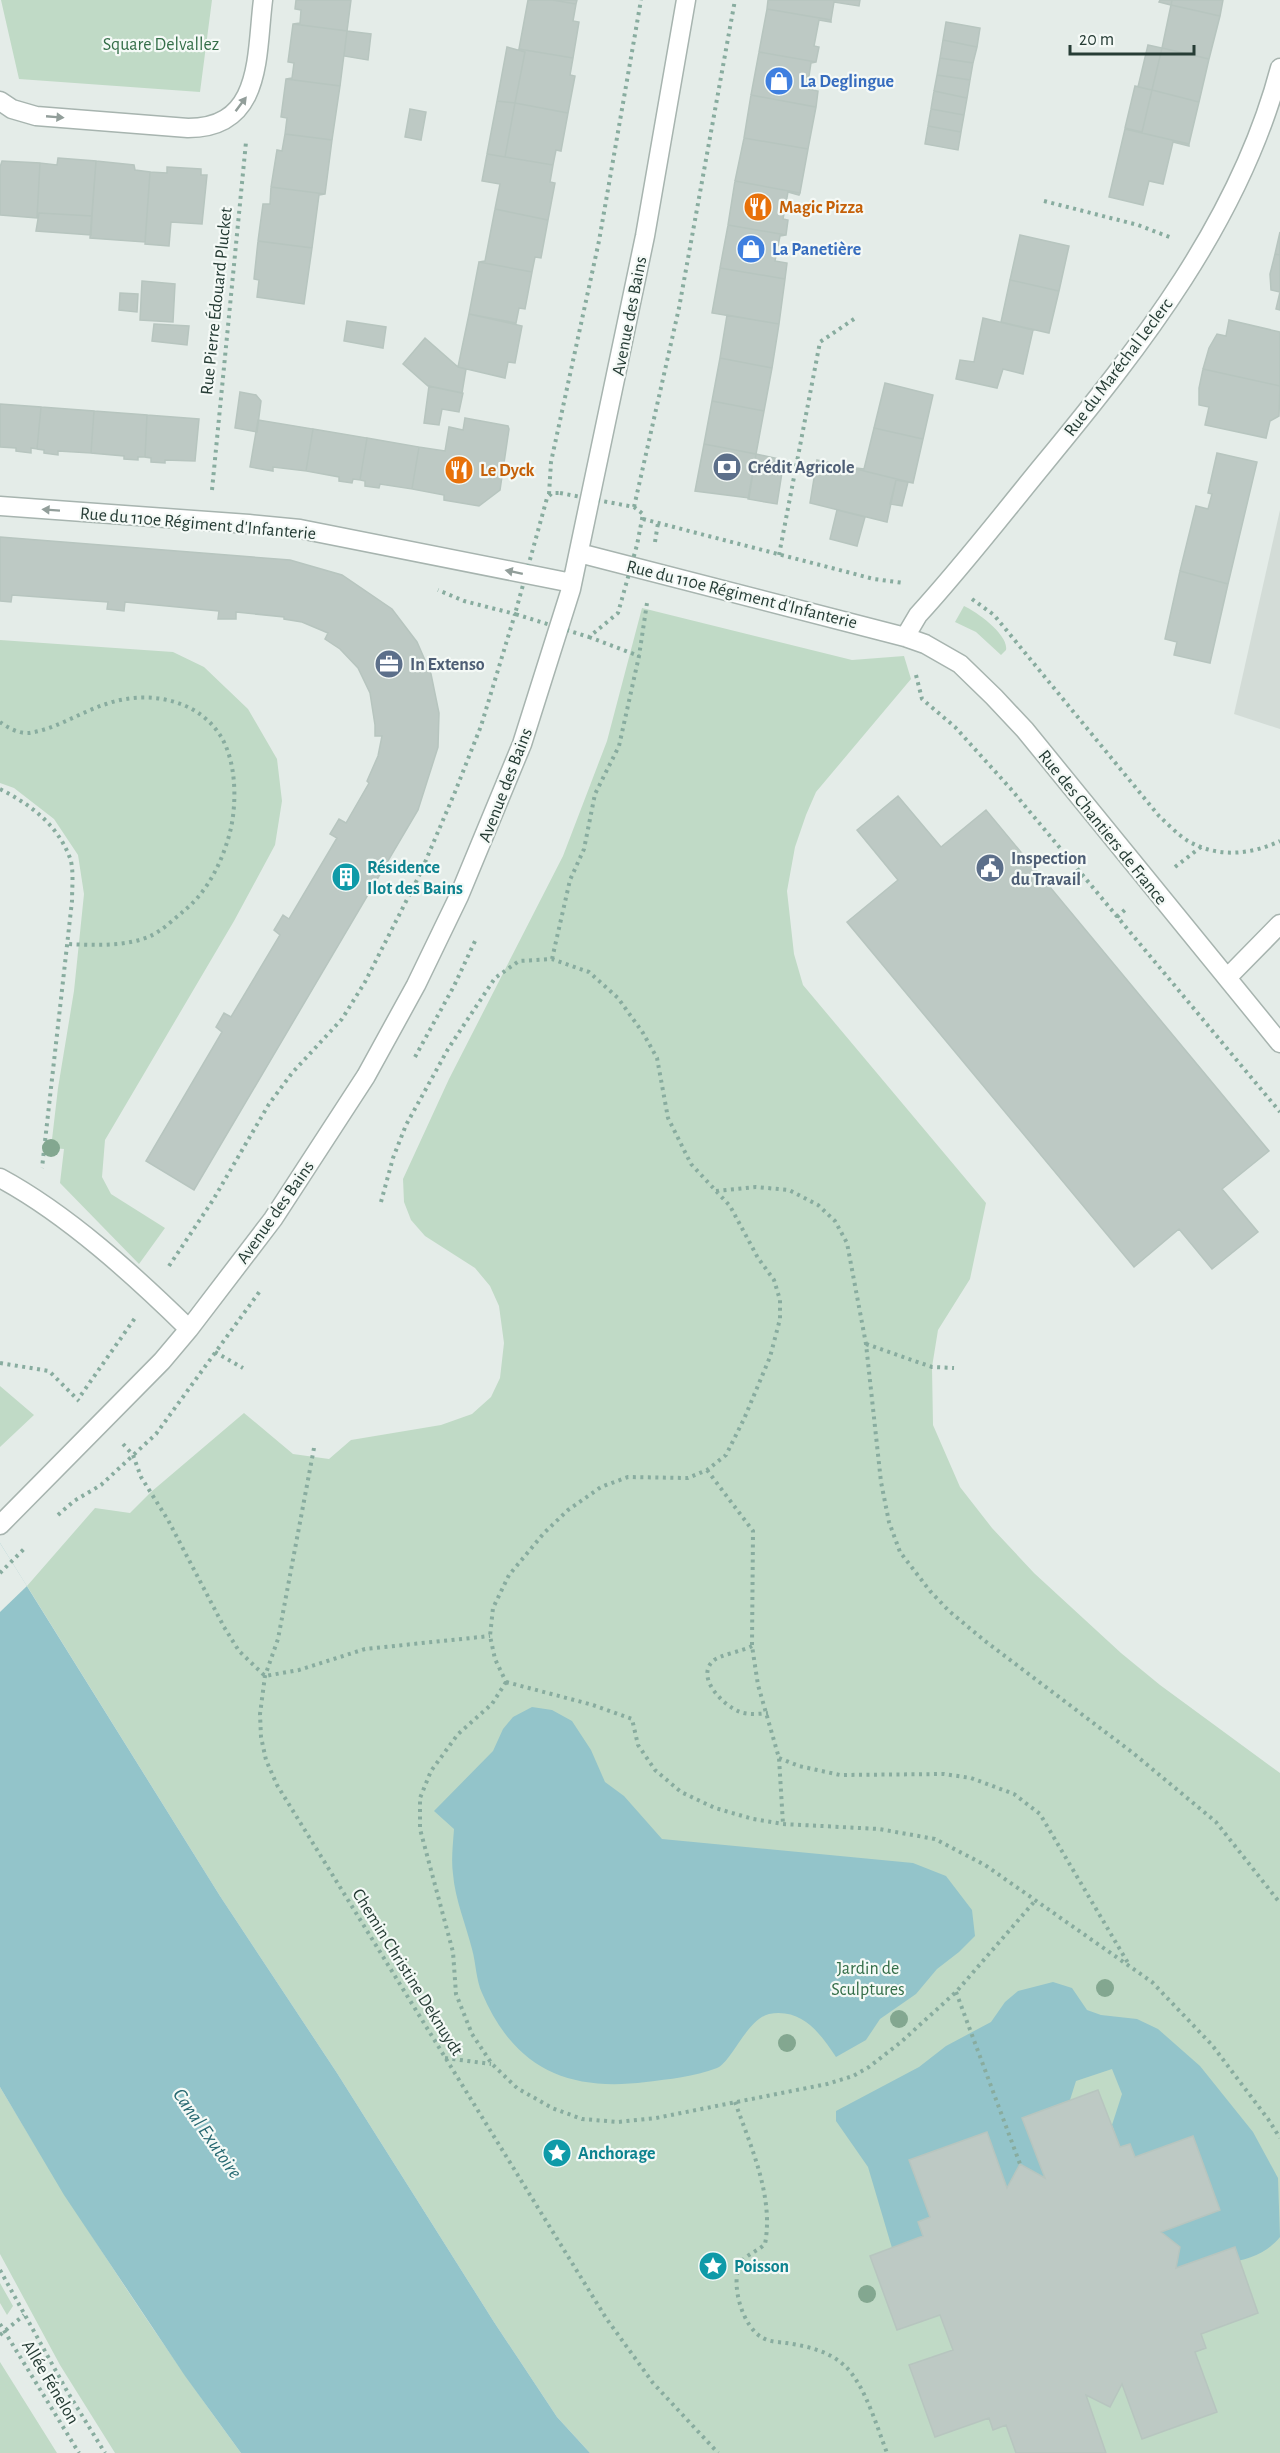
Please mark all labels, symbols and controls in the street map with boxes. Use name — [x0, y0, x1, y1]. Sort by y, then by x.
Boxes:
scale bar — [1070, 18, 1194, 56]
text: 20 m — [1079, 31, 1114, 49]
park label: Square Delvallez — [103, 36, 219, 54]
shop icon: La Deglingue — [763, 65, 795, 97]
place label: La Deglingue — [800, 73, 894, 91]
one-way arrow — [235, 97, 247, 113]
one-way arrow — [46, 112, 65, 122]
restaurant icon: Magic Pizza — [742, 191, 774, 223]
place label: Magic Pizza — [779, 199, 864, 217]
street label: Rue Pierre Édouard Plucket — [195, 206, 236, 396]
shop icon: La Panetière — [735, 233, 767, 265]
place label: La Panetière — [772, 241, 861, 259]
street label: Avenue des Bains — [610, 255, 650, 377]
street label: Rue du Maréchal Leclerc — [1061, 295, 1177, 440]
bank icon: Crédit Agricole — [711, 451, 743, 483]
restaurant icon: Le Dyck — [443, 454, 475, 486]
place label: Crédit Agricole — [748, 459, 855, 477]
place label: Le Dyck — [480, 462, 535, 480]
one-way arrow — [42, 505, 61, 514]
street label: Rue du 110e Régiment d'Infanterie — [79, 505, 317, 543]
street label: Rue du 110e Régiment d'Infanterie — [625, 558, 859, 632]
one-way arrow — [505, 567, 524, 576]
office icon: In Extenso — [373, 648, 405, 680]
place label: In Extenso — [410, 656, 485, 674]
street label: Avenue des Bains — [476, 726, 536, 845]
street label: Rue des Chantiers de France — [1034, 747, 1170, 908]
place label: Inspection du Travail — [1011, 850, 1086, 889]
public building icon: Inspection du Travail — [974, 852, 1006, 884]
place label: Résidence Ilot des Bains — [367, 859, 463, 898]
building icon: Résidence Ilot des Bains — [330, 861, 362, 893]
street label: Avenue des Bains — [234, 1158, 318, 1267]
street label: Chemin Christine Deknuydt — [348, 1886, 466, 2059]
park label: Jardin de Sculptures — [831, 1960, 905, 1999]
water label: Canal Exutoire — [169, 2085, 246, 2183]
place icon: Anchorage — [541, 2137, 573, 2169]
place label: Anchorage — [578, 2145, 656, 2163]
place icon: Poisson — [697, 2250, 729, 2282]
place label: Poisson — [734, 2258, 789, 2276]
street label: Allée Fénelon — [18, 2337, 82, 2428]

